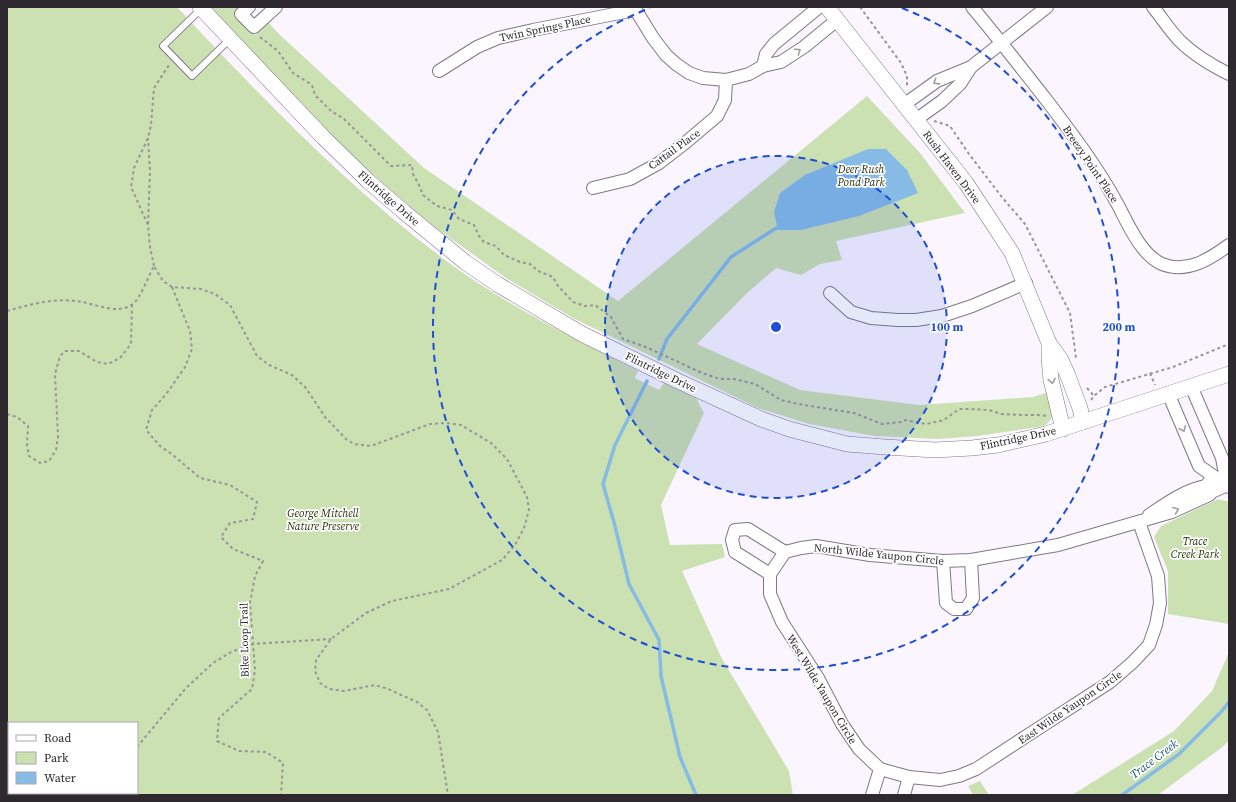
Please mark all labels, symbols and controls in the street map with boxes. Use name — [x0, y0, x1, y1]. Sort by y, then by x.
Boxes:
street label: Twin Springs Place — [498, 11, 592, 45]
one-way arrow — [794, 48, 801, 56]
one-way arrow — [933, 78, 940, 85]
street label: Breezy Point Place — [1059, 123, 1122, 206]
street label: Cattail Place — [645, 125, 704, 173]
street label: Rush Haven Drive — [919, 128, 984, 207]
park label: Deer Rush Pond Park — [836, 162, 885, 190]
street label: Flintridge Drive — [355, 167, 423, 230]
text: 100 m — [931, 319, 964, 335]
text: 200 m — [1103, 319, 1136, 335]
centre of rings — [769, 320, 783, 334]
street label: Flintridge Drive — [623, 349, 699, 396]
one-way arrow — [1047, 378, 1055, 385]
street label: Flintridge Drive — [979, 423, 1058, 454]
one-way arrow — [1178, 425, 1186, 433]
park label: George Mitchell Nature Preserve — [286, 506, 360, 534]
one-way arrow — [1171, 507, 1179, 515]
park label: Trace Creek Park — [1171, 534, 1220, 562]
street label: North Wilde Yaupon Circle — [813, 540, 945, 569]
street label: Bike Loop Trail — [236, 603, 253, 677]
street label: West Wilde Yaupon Circle — [783, 632, 861, 747]
street label: East Wilde Yaupon Circle — [1015, 667, 1126, 748]
legend — [8, 722, 138, 794]
text: Road — [44, 730, 71, 746]
water label: Trace Creek — [1127, 735, 1182, 782]
text: Park — [44, 750, 69, 766]
text: Water — [44, 770, 76, 786]

